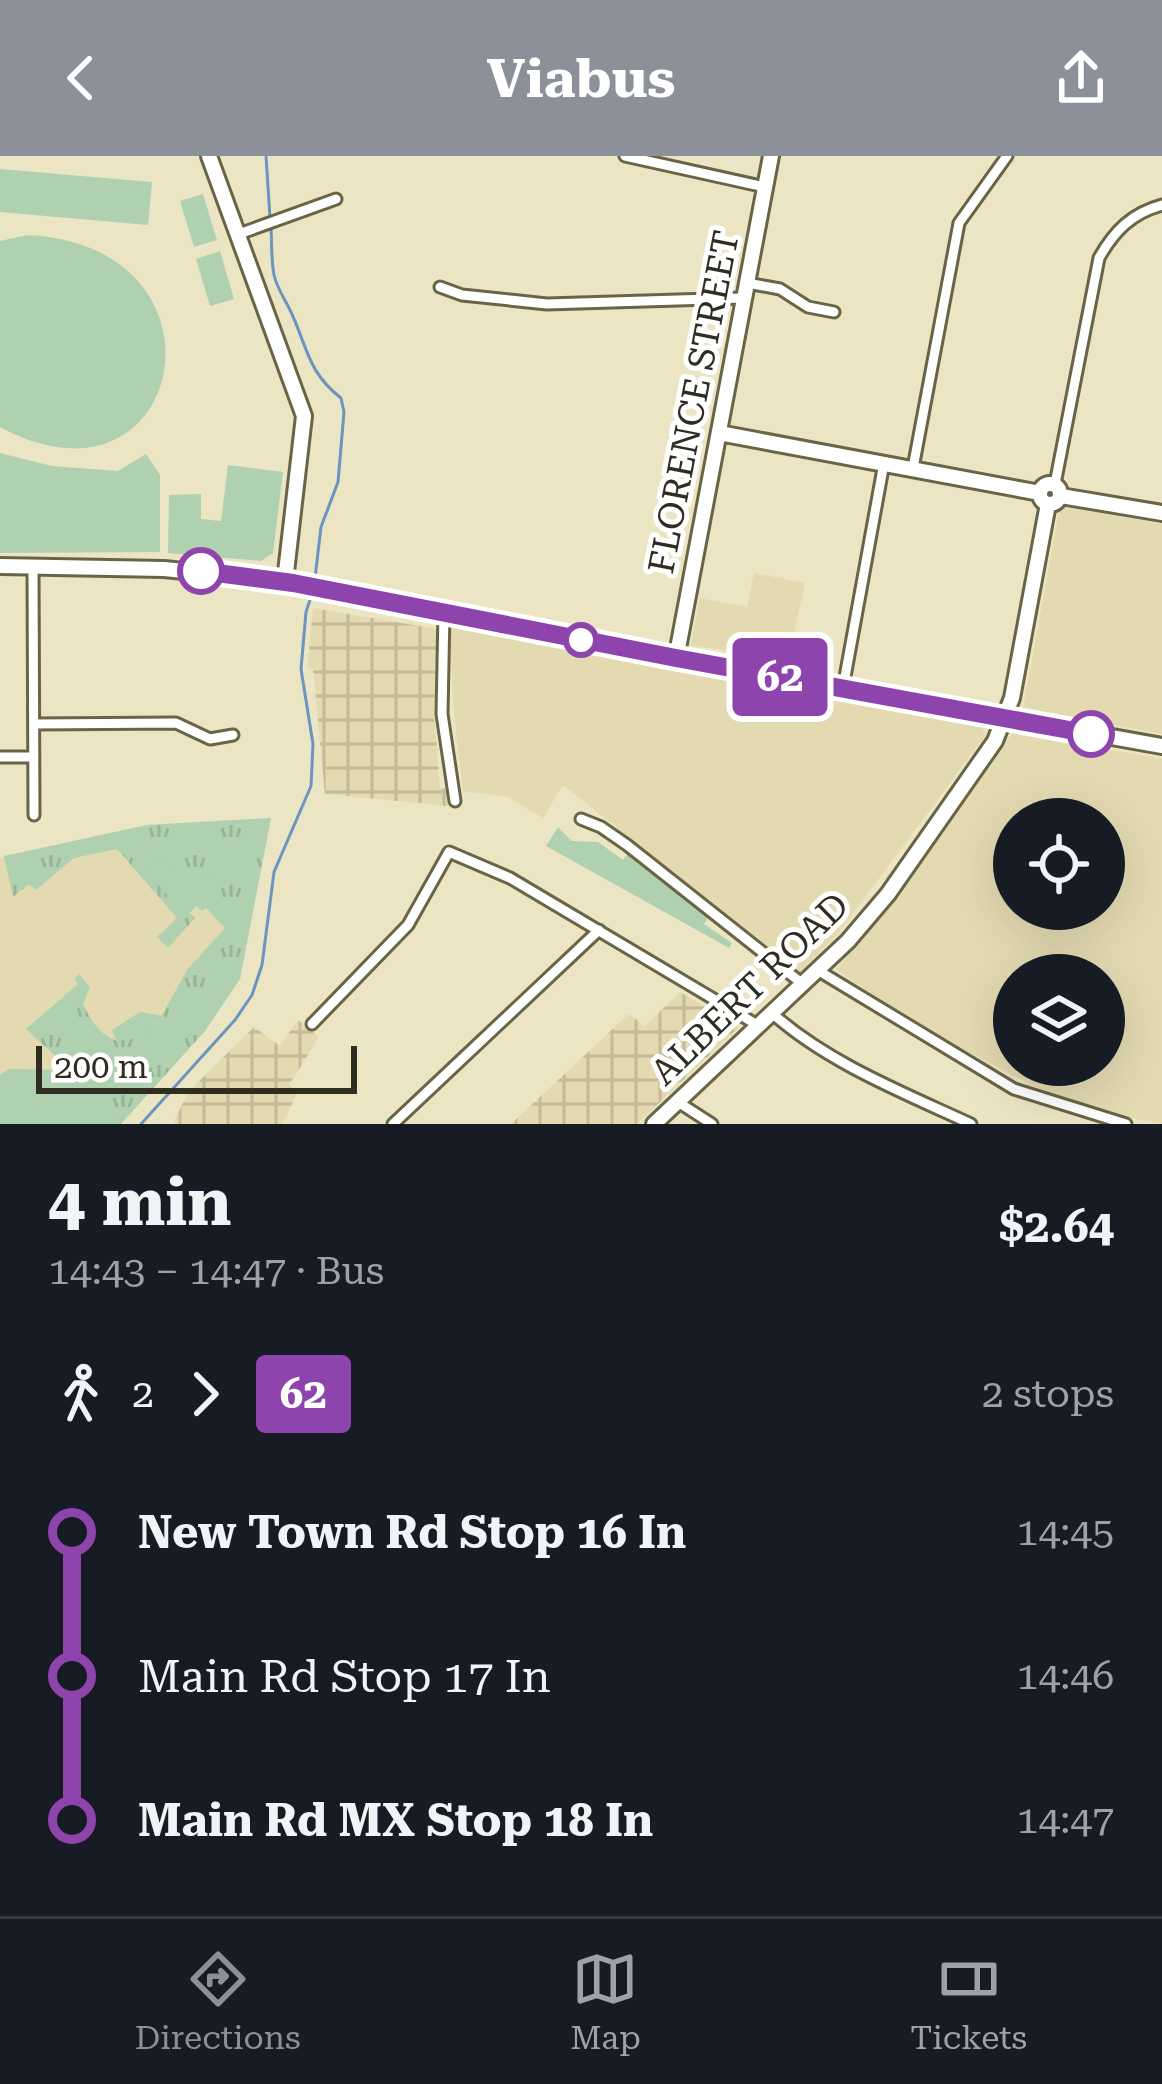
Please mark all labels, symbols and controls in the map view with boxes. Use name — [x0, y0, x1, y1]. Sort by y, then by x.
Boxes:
icon: back — [48, 45, 114, 111]
icon: share — [1048, 45, 1114, 111]
text: Viabus — [487, 47, 675, 110]
street label: FLORENCE STREET — [640, 227, 748, 577]
unlabelled marker — [179, 549, 223, 593]
unlabelled marker — [565, 624, 597, 656]
line badge: 62 — [726, 638, 834, 716]
text: 62 — [756, 652, 804, 701]
unlabelled marker — [1069, 712, 1113, 756]
map controls — [993, 798, 1125, 1086]
button: locate — [993, 798, 1125, 930]
street label: ALBERT ROAD — [643, 884, 857, 1094]
button: layers — [993, 954, 1125, 1086]
scale bar — [36, 1040, 357, 1093]
text: 200 m — [54, 1047, 148, 1086]
text: 4 min — [48, 1164, 231, 1241]
text: $2.64 — [999, 1200, 1114, 1253]
text: 14:43 – 14:47 · Bus — [48, 1248, 384, 1294]
icon: walk — [48, 1361, 114, 1427]
icon: forward — [172, 1361, 238, 1427]
text: 62 — [280, 1369, 327, 1418]
text: 2 — [132, 1371, 154, 1417]
text: 2 stops — [982, 1371, 1114, 1417]
text: New Town Rd Stop 16 In — [138, 1506, 686, 1559]
text: 14:45 — [1017, 1509, 1114, 1555]
text: Main Rd Stop 17 In — [138, 1650, 551, 1703]
text: 14:46 — [1017, 1653, 1114, 1699]
text: Main Rd MX Stop 18 In — [138, 1794, 653, 1847]
text: 14:47 — [1017, 1797, 1114, 1843]
tab: Directions — [135, 1946, 301, 2057]
tab: Map — [570, 1946, 641, 2057]
tab: Tickets — [910, 1946, 1027, 2057]

